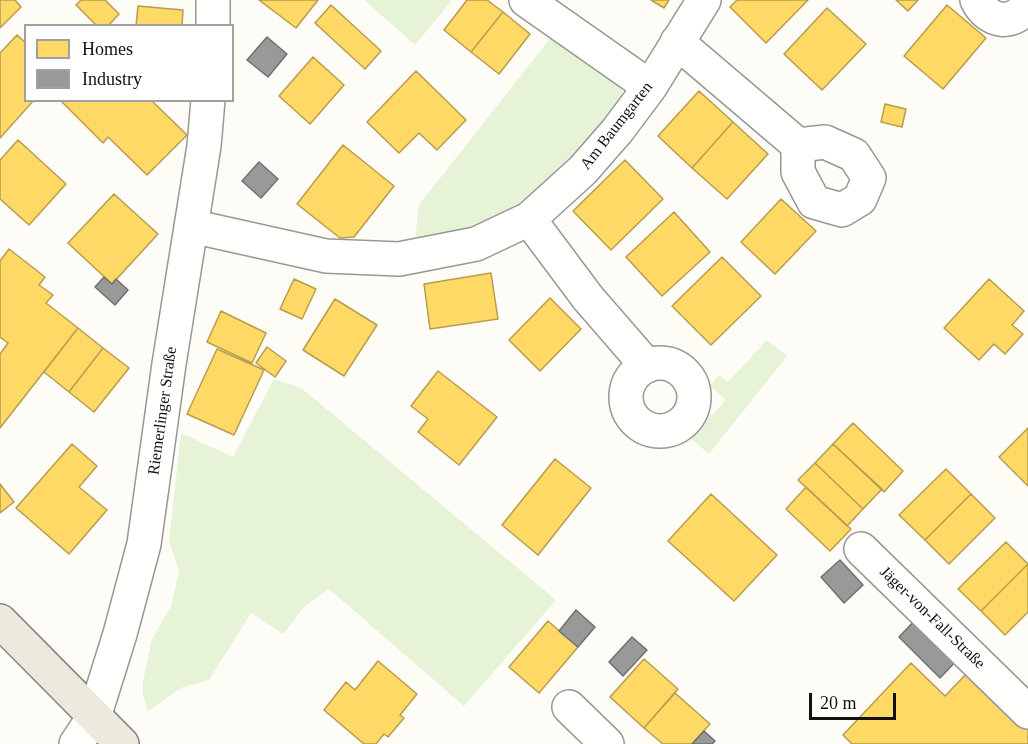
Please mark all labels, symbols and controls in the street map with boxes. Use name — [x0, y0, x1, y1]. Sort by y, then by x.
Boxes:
legend — [24, 24, 234, 102]
text: Homes — [82, 39, 133, 59]
text: Industry — [82, 69, 142, 89]
street label: Am Baumgarten — [577, 78, 657, 174]
street label: Riemerlinger Straße — [144, 346, 182, 476]
street label: Jäger-von-Fall-Straße — [875, 563, 989, 673]
scale bar — [812, 681, 899, 719]
text: 20 m — [820, 693, 857, 713]

